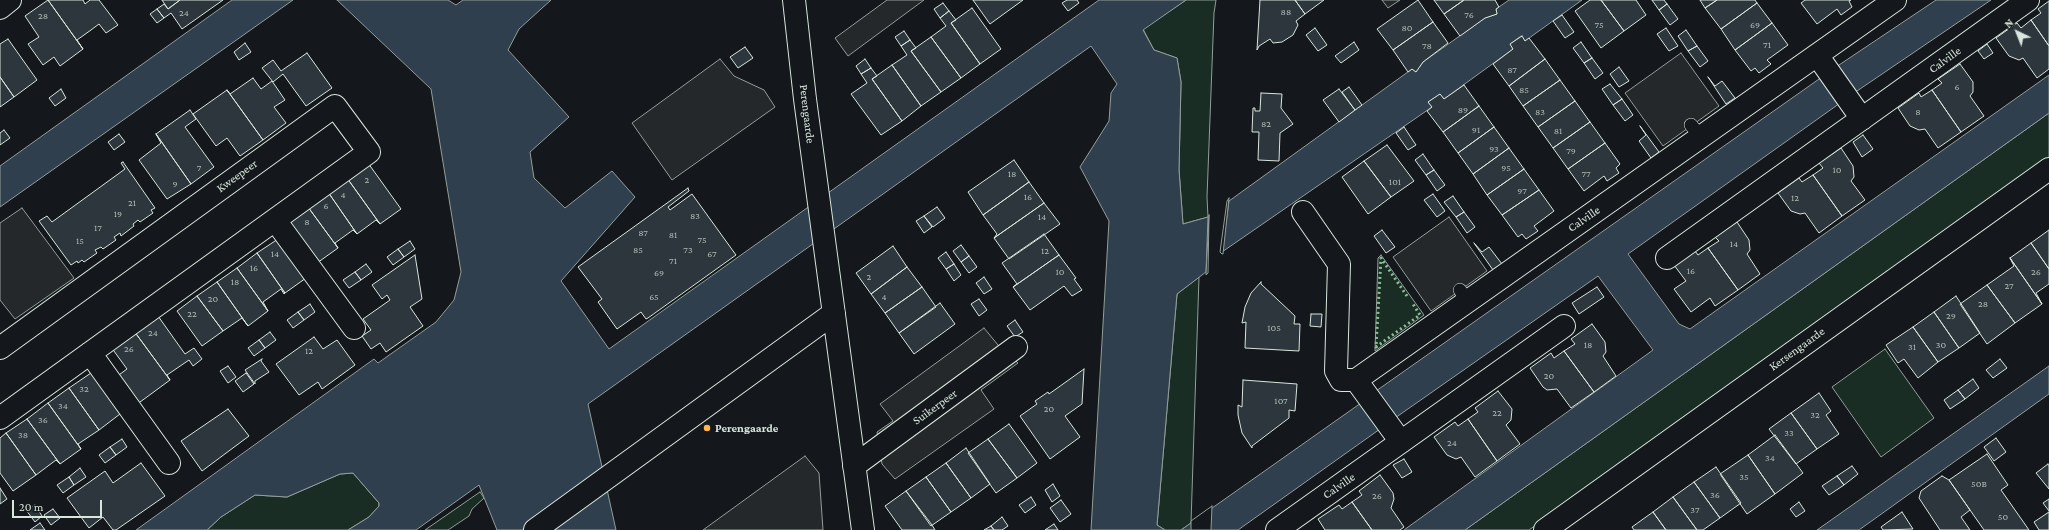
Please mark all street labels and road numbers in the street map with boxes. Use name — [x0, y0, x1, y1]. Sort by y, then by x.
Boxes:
street label: Calville — [1926, 44, 1964, 76]
street label: Perengaarde — [796, 84, 818, 144]
street label: Kweepeer — [214, 156, 260, 196]
street label: Calville — [1565, 203, 1603, 235]
street label: Kersengaarde — [1766, 324, 1828, 374]
street label: Suikerpeer — [910, 386, 960, 428]
street label: Calville — [1320, 470, 1358, 502]

